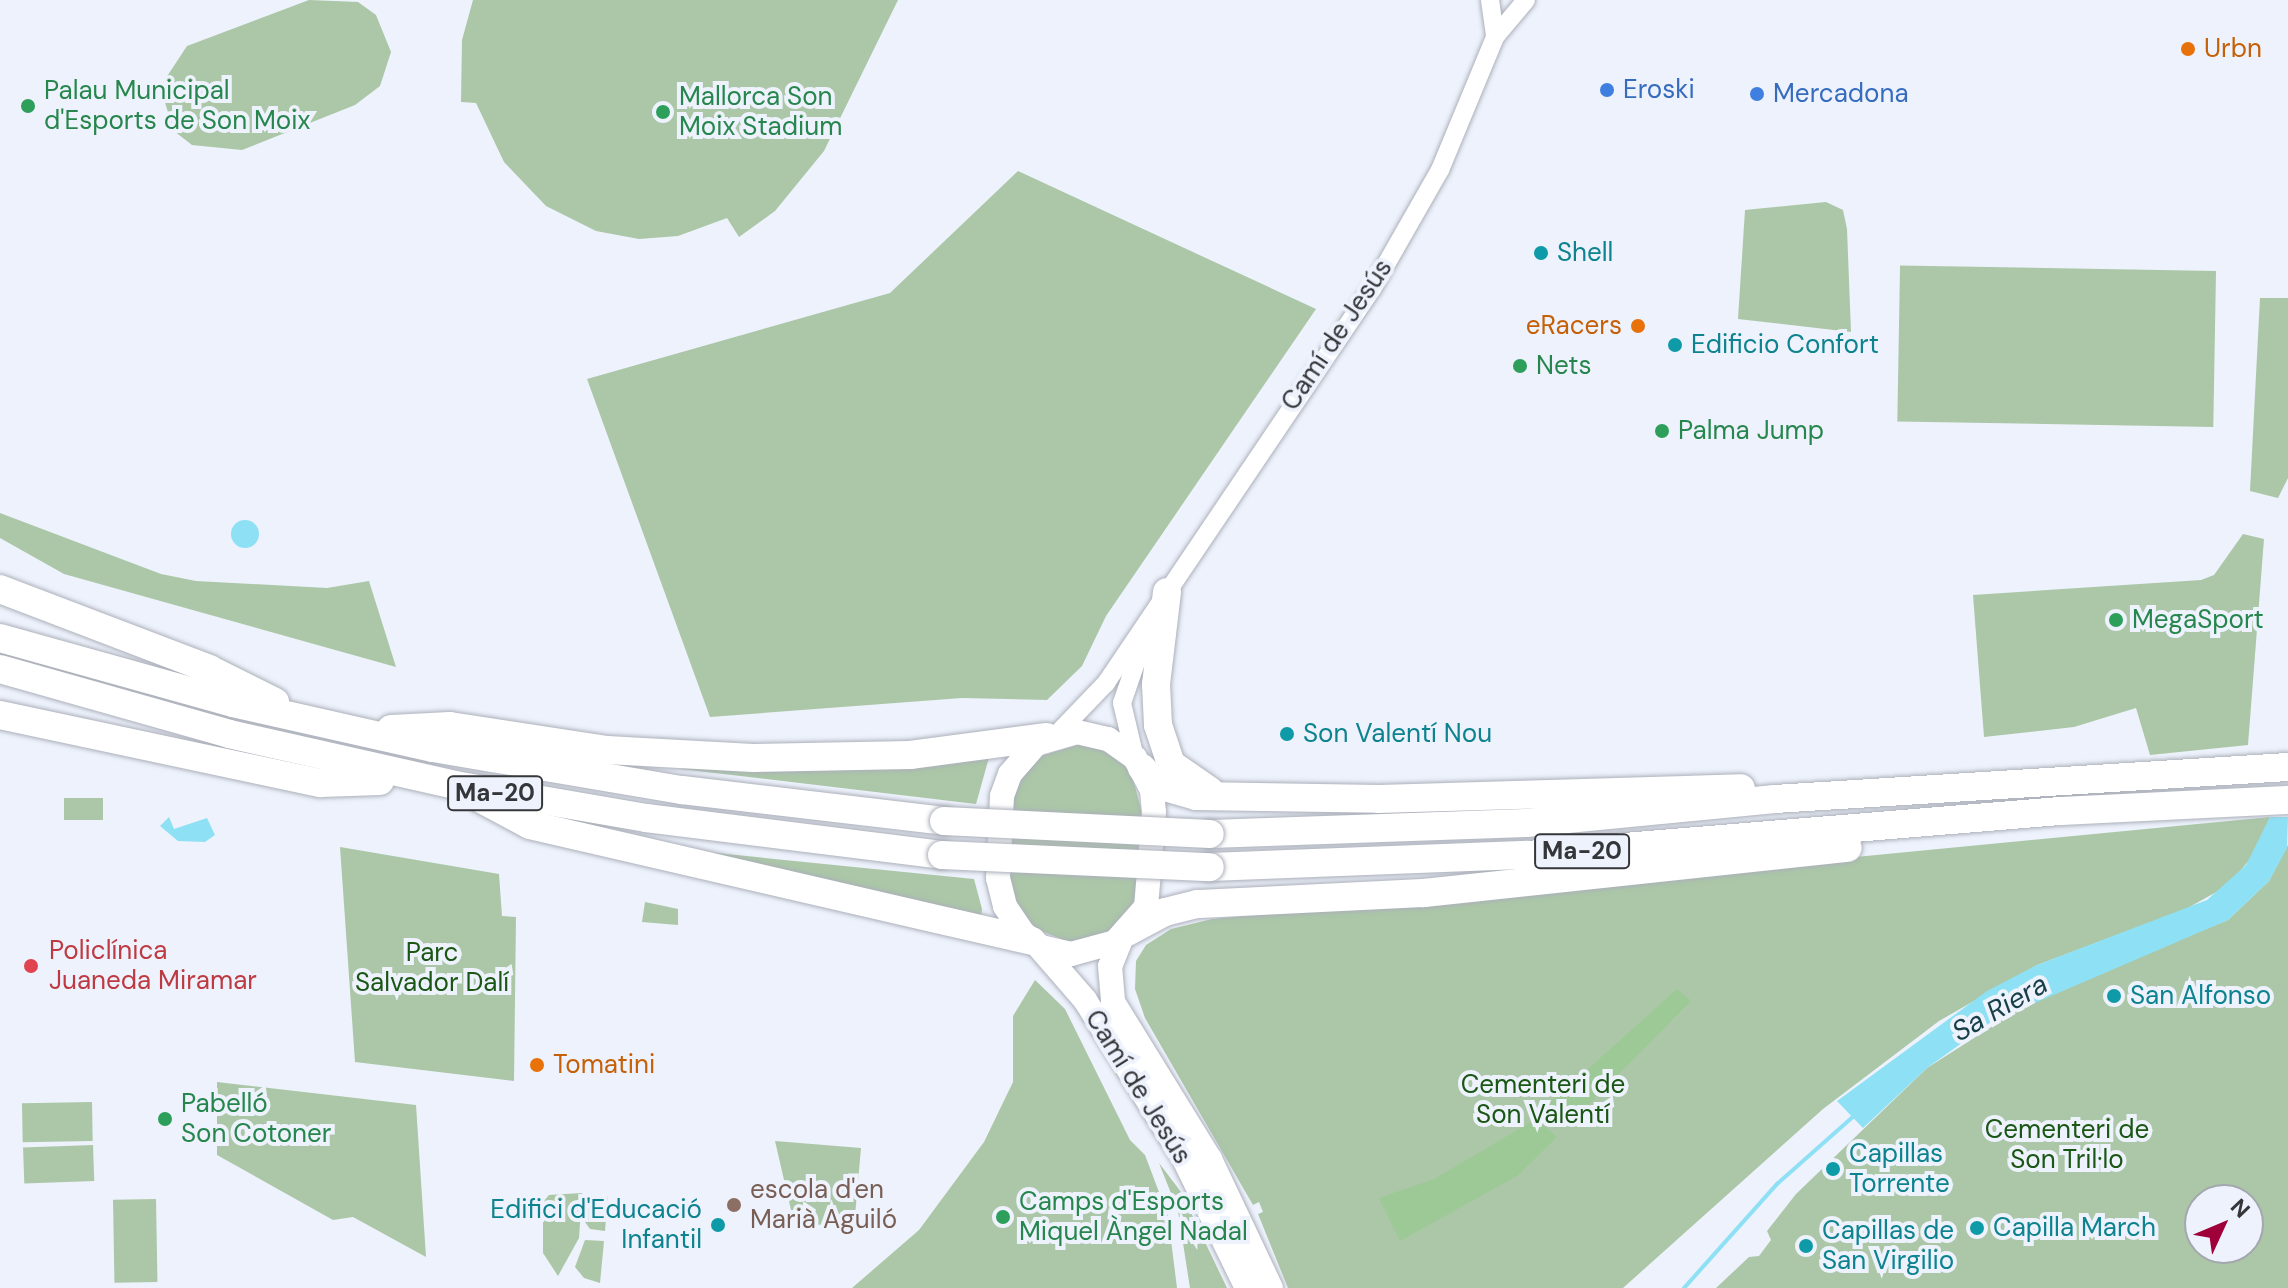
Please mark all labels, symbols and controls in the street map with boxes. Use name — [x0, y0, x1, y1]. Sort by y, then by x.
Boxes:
place label: Urbn — [2204, 33, 2262, 65]
marker: Urbn — [2179, 40, 2197, 58]
place label: Eroski — [1623, 74, 1695, 106]
place label: Palau Municipal d'Esports de Son Moix — [44, 75, 310, 136]
place label: Mercadona — [1773, 78, 1909, 110]
place label: Mallorca Son Moix Stadium — [679, 81, 842, 142]
marker: Eroski — [1598, 81, 1616, 99]
marker: Mercadona — [1748, 85, 1766, 103]
marker: Palau Municipal d'Esports de Son Moix — [19, 97, 37, 115]
marker: Mallorca Son Moix Stadium — [654, 103, 672, 121]
place label: Shell — [1557, 237, 1613, 269]
marker: Shell — [1532, 244, 1550, 262]
street label: Camí de Jesús — [1275, 254, 1399, 416]
place label: eRacers — [1526, 310, 1622, 342]
marker: eRacers — [1629, 317, 1647, 335]
place label: Edificio Confort — [1691, 329, 1879, 361]
marker: Edificio Confort — [1666, 336, 1684, 354]
place label: Nets — [1536, 350, 1592, 382]
marker: Nets — [1511, 357, 1529, 375]
place label: Palma Jump — [1678, 415, 1824, 447]
marker: Palma Jump — [1653, 422, 1671, 440]
place label: MegaSport — [2132, 604, 2264, 636]
marker: MegaSport — [2107, 611, 2125, 629]
place label: Son Valentí Nou — [1303, 718, 1492, 750]
marker: Son Valentí Nou — [1278, 725, 1296, 743]
road number: Ma-20 — [447, 773, 543, 813]
road number: Ma-20 — [1534, 831, 1630, 871]
place label: Policlínica Juaneda Miramar — [49, 935, 257, 996]
park label: Parc Salvador Dalí — [355, 937, 509, 998]
marker: Policlínica Juaneda Miramar — [20, 955, 42, 977]
water label: Sa Riera — [1946, 967, 2054, 1049]
place label: San Alfonso — [2130, 980, 2271, 1012]
marker: San Alfonso — [2105, 987, 2123, 1005]
street label: Camí de Jesús — [1078, 1004, 1198, 1170]
place label: Tomatini — [553, 1049, 655, 1081]
marker: Tomatini — [528, 1056, 546, 1074]
park label: Cementeri de Son Valentí — [1461, 1069, 1625, 1130]
place label: Pabelló Son Cotoner — [181, 1088, 331, 1150]
marker: Pabelló Son Cotoner — [156, 1110, 174, 1128]
park label: Cementeri de Son Tril·lo — [1985, 1114, 2149, 1176]
place label: Capillas Torrente — [1849, 1138, 1950, 1200]
marker: Capillas Torrente — [1824, 1160, 1842, 1178]
place label: escola d'en Marià Aguiló — [750, 1174, 897, 1236]
north arrow — [2184, 1184, 2264, 1264]
place label: Camps d'Esports Miquel Àngel Nadal — [1019, 1186, 1248, 1248]
text: N — [2224, 1193, 2256, 1224]
place label: Edifici d'Educació Infantil — [490, 1194, 702, 1256]
marker: escola d'en Marià Aguiló — [725, 1196, 743, 1214]
marker: Camps d'Esports Miquel Àngel Nadal — [994, 1208, 1012, 1226]
place label: Capilla March — [1993, 1212, 2156, 1244]
place label: Capillas de San Virgilio — [1822, 1215, 1954, 1276]
marker: Edifici d'Educació Infantil — [709, 1216, 727, 1234]
marker: Capilla March — [1968, 1219, 1986, 1237]
marker: Capillas de San Virgilio — [1797, 1237, 1815, 1255]

